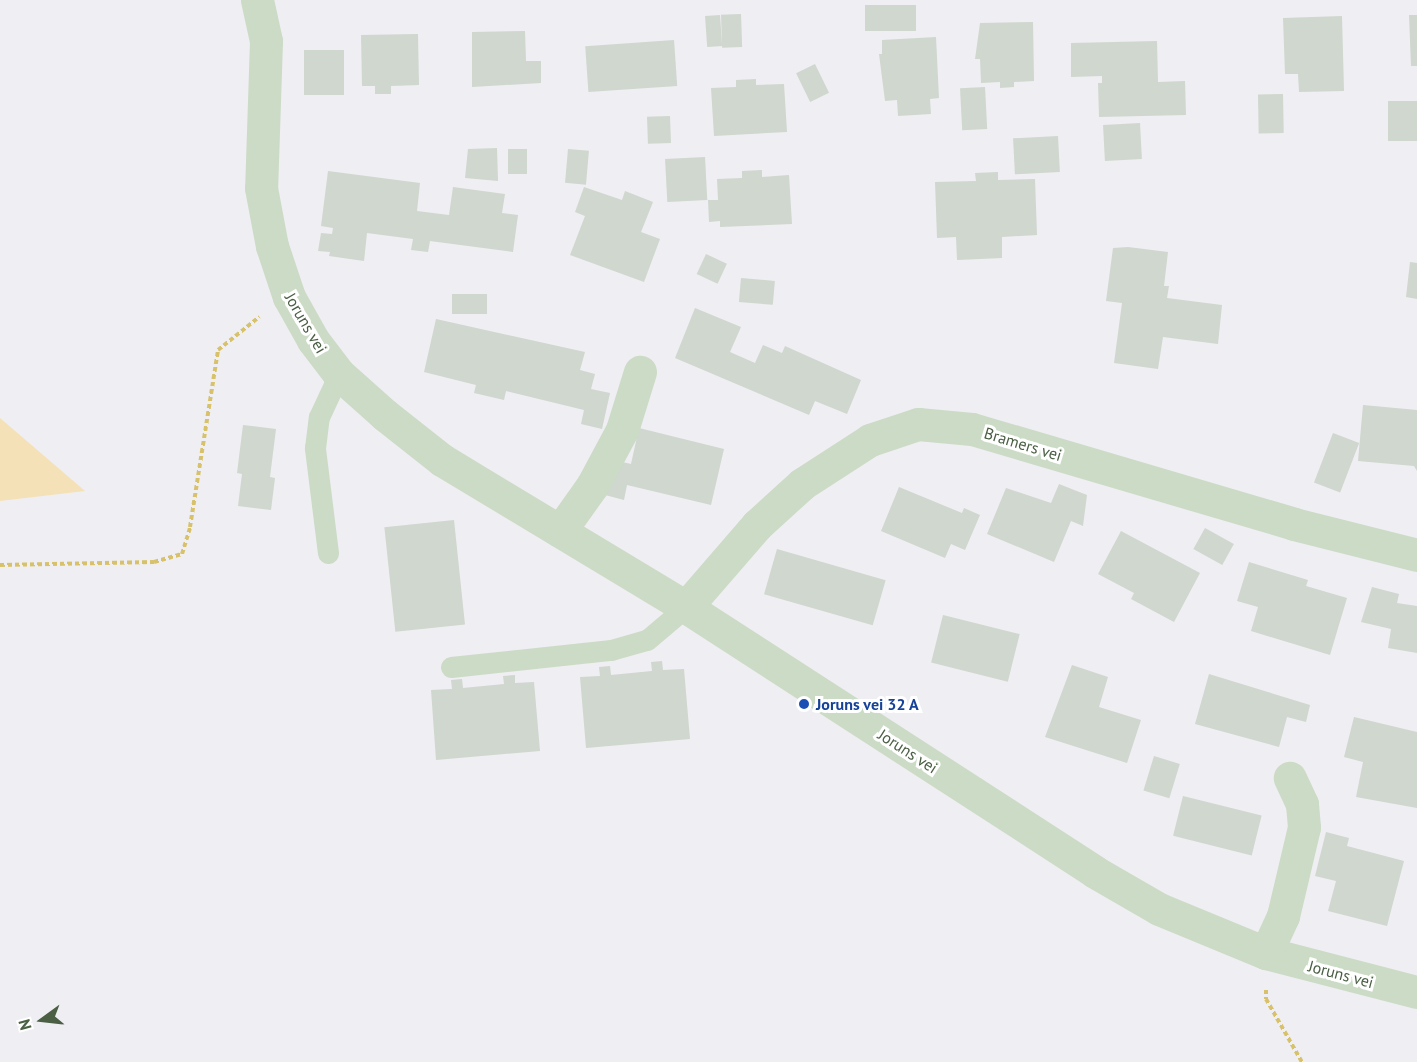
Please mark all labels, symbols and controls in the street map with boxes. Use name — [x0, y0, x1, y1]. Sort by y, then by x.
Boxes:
street label: Joruns vei — [281, 289, 331, 357]
street label: Bramers vei — [982, 423, 1064, 465]
place label: Joruns vei 32 A — [816, 694, 920, 714]
marker: Joruns vei 32 A — [797, 697, 811, 711]
street label: Joruns vei — [875, 725, 941, 777]
street label: Joruns vei — [1306, 956, 1376, 992]
north arrow — [12, 990, 72, 1050]
text: N — [14, 1017, 36, 1032]

